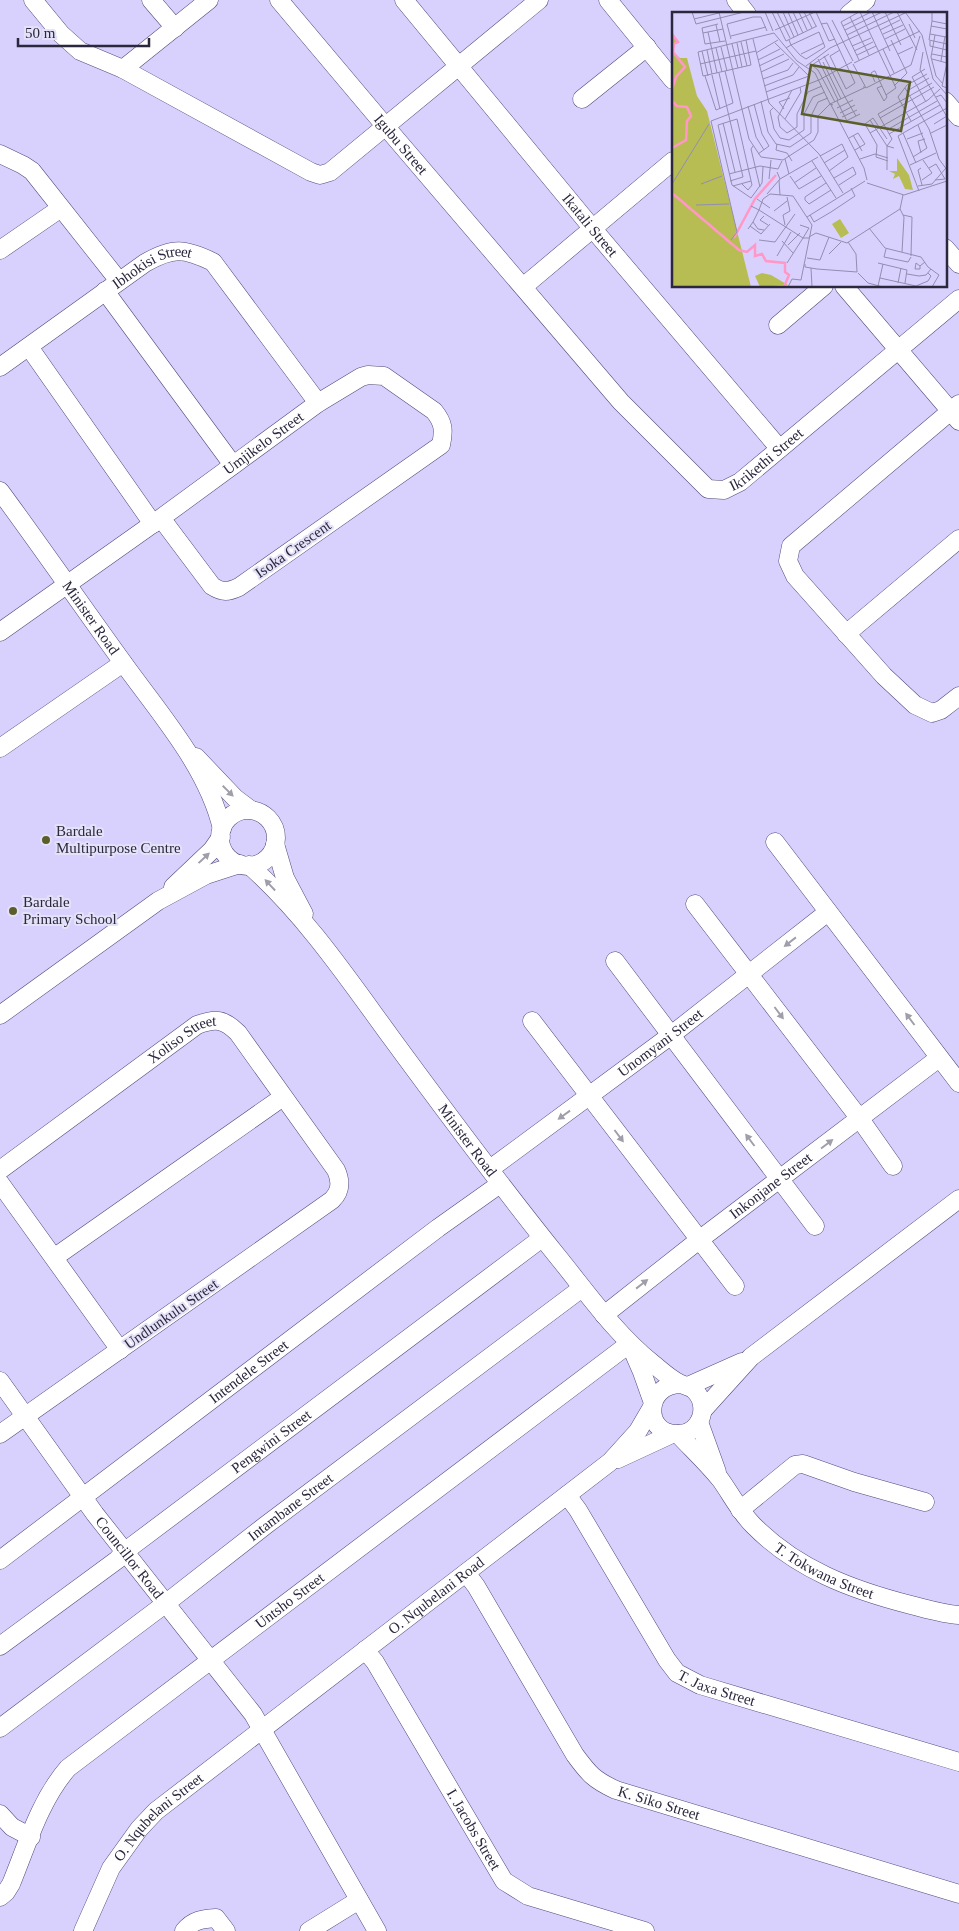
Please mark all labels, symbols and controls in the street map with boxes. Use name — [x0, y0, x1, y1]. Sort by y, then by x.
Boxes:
inset map — [672, 12, 946, 288]
scale bar — [18, 15, 149, 47]
text: 50 m — [25, 25, 56, 41]
street label: Igubu Street — [371, 111, 431, 178]
street label: Ikatali Street — [559, 190, 621, 260]
street label: Ibhokisi Street — [109, 243, 195, 292]
street label: Umjikelo Street — [220, 408, 307, 478]
street label: Ikrikethi Street — [727, 424, 807, 494]
street label: Isoka Crescent — [252, 517, 335, 581]
street label: Minister Road — [59, 578, 123, 658]
one-way arrow — [222, 785, 234, 797]
place label: Bardale Multipurpose Centre — [56, 823, 181, 856]
marker: Bardale Multipurpose Centre — [40, 834, 52, 846]
one-way arrow — [197, 852, 209, 864]
one-way arrow — [264, 879, 276, 891]
place label: Bardale Primary School — [23, 894, 117, 927]
marker: Bardale Primary School — [7, 905, 19, 917]
one-way arrow — [784, 937, 797, 948]
street label: Unomyani Street — [615, 1005, 706, 1080]
one-way arrow — [774, 1006, 784, 1020]
street label: Xoliso Street — [145, 1013, 217, 1066]
one-way arrow — [904, 1013, 915, 1026]
street label: Minister Road — [435, 1101, 500, 1180]
one-way arrow — [558, 1110, 571, 1121]
one-way arrow — [614, 1129, 625, 1142]
one-way arrow — [745, 1134, 756, 1147]
one-way arrow — [820, 1139, 834, 1149]
street label: Inkonjane Street — [726, 1149, 816, 1222]
street label: Undlunkulu Street — [121, 1275, 221, 1352]
one-way arrow — [635, 1279, 648, 1290]
street label: Intendele Street — [206, 1336, 292, 1406]
street label: Pengwini Street — [228, 1406, 315, 1476]
street label: Intambane Street — [245, 1469, 337, 1544]
street label: Councillor Road — [92, 1514, 167, 1602]
street label: T. Tokwana Street — [772, 1539, 877, 1602]
street label: O. Nqubelani Road — [385, 1554, 487, 1637]
street label: Untsho Street — [252, 1569, 328, 1632]
street label: T. Jaxa Street — [675, 1667, 758, 1709]
street label: O. Nqubelani Street — [110, 1769, 207, 1864]
street label: K. Siko Street — [616, 1783, 703, 1823]
street label: I. Jacobs Street — [444, 1786, 504, 1874]

